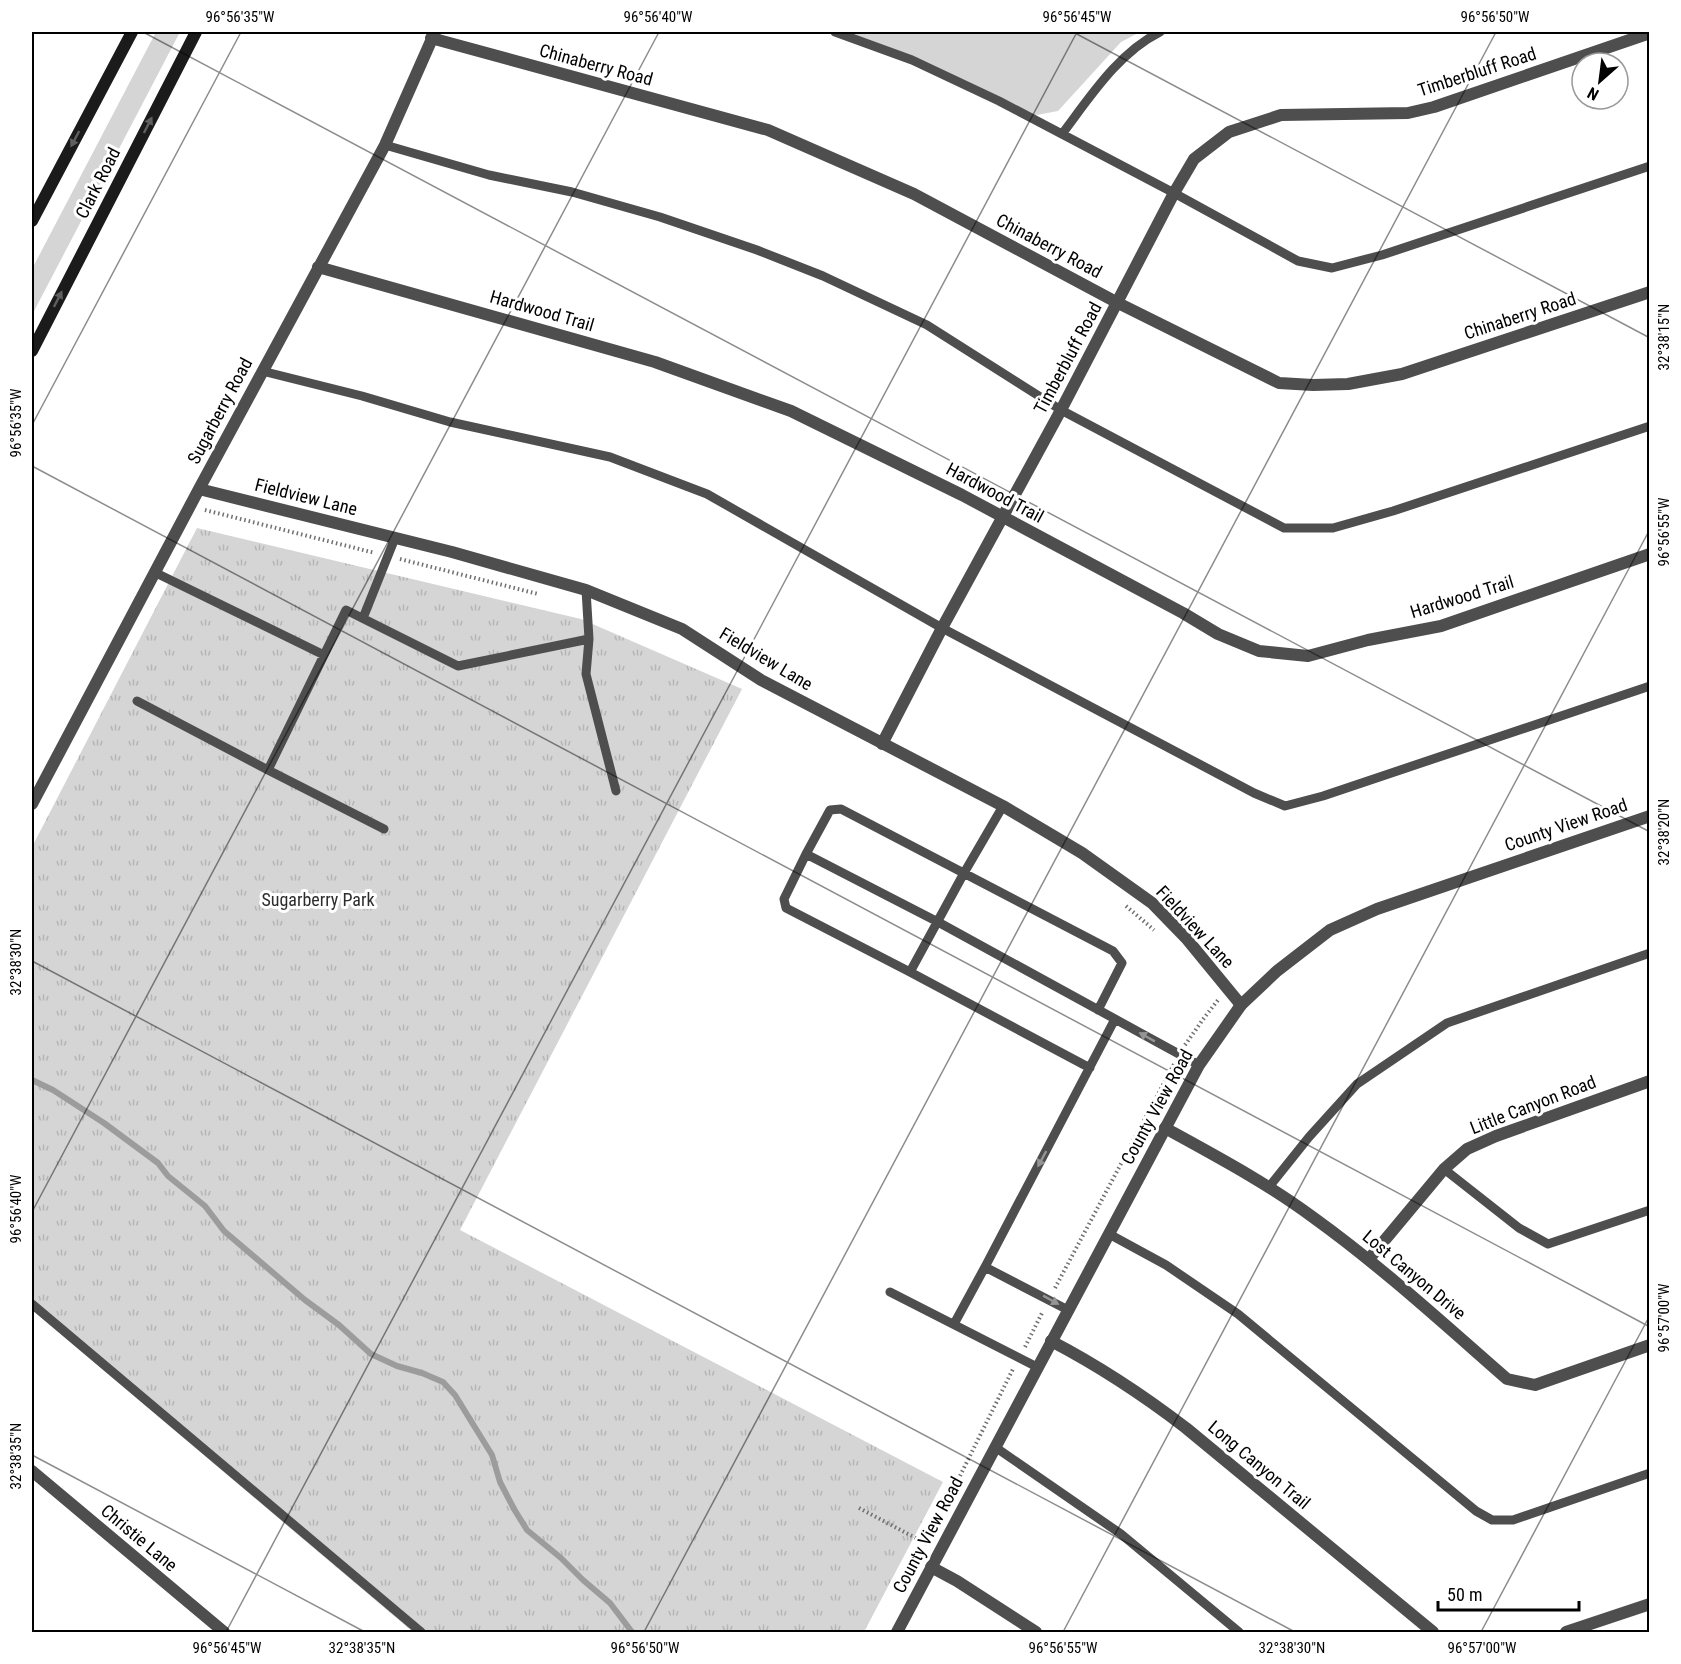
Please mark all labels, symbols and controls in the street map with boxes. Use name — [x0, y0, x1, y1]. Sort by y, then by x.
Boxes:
text: 96°56'35"W — [206, 8, 275, 26]
text: 96°56'40"W — [624, 8, 693, 26]
text: 96°56'45"W — [1043, 8, 1112, 26]
text: 96°56'50"W — [1461, 8, 1530, 26]
street label: Chinaberry Road — [537, 39, 655, 90]
street label: Timberbluff Road — [1415, 42, 1539, 101]
north arrow — [1570, 51, 1630, 111]
text: N — [1584, 83, 1602, 104]
one-way arrow — [143, 117, 153, 134]
one-way arrow — [70, 131, 80, 148]
street label: Clark Road — [71, 144, 124, 222]
street label: Chinaberry Road — [993, 209, 1106, 282]
street label: Hardwood Trail — [488, 286, 597, 335]
street label: Chinaberry Road — [1461, 288, 1579, 344]
one-way arrow — [54, 290, 63, 307]
street label: Timberbluff Road — [1029, 298, 1106, 417]
text: 32°38'15"N — [1655, 304, 1673, 370]
street label: Sugarberry Road — [183, 354, 256, 467]
text: 96°56'35"W — [7, 388, 25, 457]
street label: Hardwood Trail — [943, 458, 1048, 527]
street label: Fieldview Lane — [253, 474, 359, 519]
text: 96°56'55"W — [1655, 497, 1673, 566]
street label: Hardwood Trail — [1408, 571, 1516, 622]
street label: Fieldview Lane — [716, 623, 817, 695]
street label: County View Road — [1502, 794, 1630, 855]
text: 32°38'20"N — [1655, 799, 1673, 865]
street label: Fieldview Lane — [1152, 881, 1239, 972]
park label: Sugarberry Park — [261, 889, 375, 910]
text: 32°38'30"N — [7, 929, 25, 995]
one-way arrow — [1138, 1032, 1155, 1042]
street label: County View Road — [1116, 1046, 1197, 1168]
street label: Little Canyon Road — [1467, 1071, 1599, 1138]
one-way arrow — [1037, 1151, 1047, 1168]
text: 96°56'40"W — [7, 1174, 25, 1243]
street label: Lost Canyon Drive — [1359, 1225, 1470, 1324]
text: 96°57'00"W — [1655, 1283, 1673, 1352]
one-way arrow — [1042, 1295, 1059, 1305]
street label: Long Canyon Trail — [1204, 1416, 1315, 1513]
text: 32°38'35"N — [7, 1423, 25, 1489]
street label: County View Road — [888, 1473, 967, 1596]
street label: Christie Lane — [97, 1500, 182, 1576]
scale bar — [1438, 1574, 1579, 1612]
text: 50 m — [1447, 1584, 1482, 1605]
text: 96°56'45"W — [193, 1639, 262, 1657]
text: 32°38'35"N — [329, 1639, 395, 1657]
text: 96°56'50"W — [611, 1639, 680, 1657]
text: 96°56'55"W — [1029, 1639, 1098, 1657]
text: 32°38'30"N — [1259, 1639, 1325, 1657]
text: 96°57'00"W — [1448, 1639, 1517, 1657]

